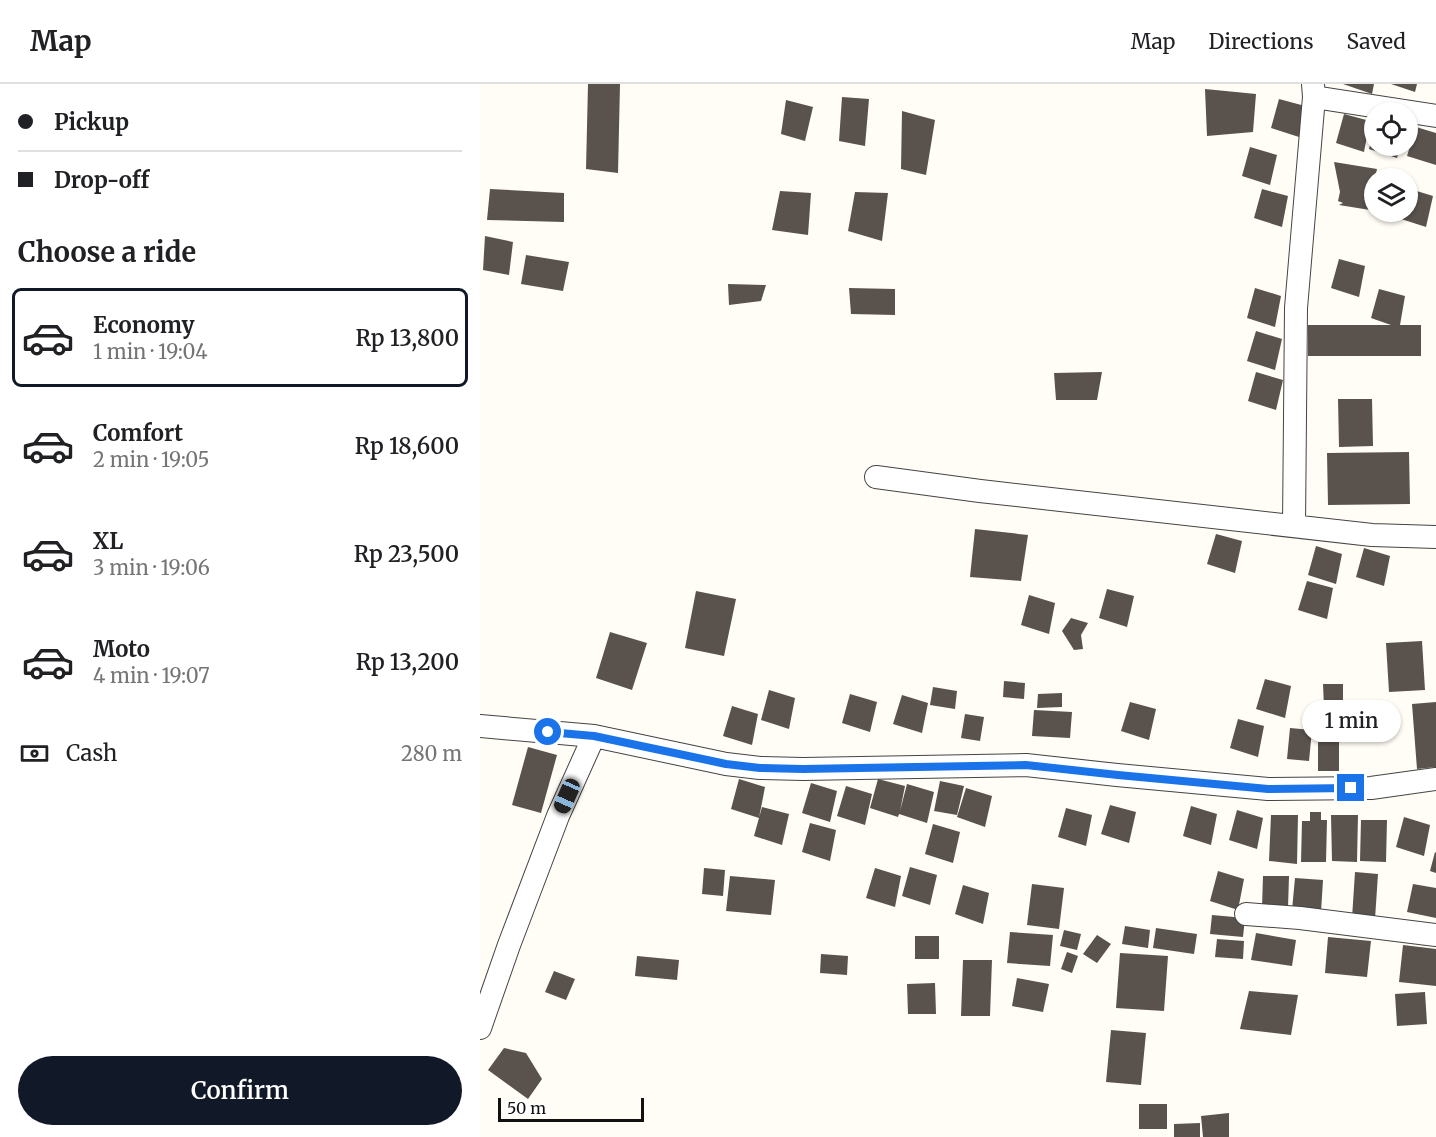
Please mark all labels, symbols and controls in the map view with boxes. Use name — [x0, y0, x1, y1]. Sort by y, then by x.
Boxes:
text: Map — [30, 23, 92, 59]
text: Map — [1131, 28, 1175, 55]
text: Directions — [1208, 28, 1313, 55]
text: Saved — [1346, 28, 1406, 55]
map controls — [1364, 102, 1418, 222]
button: locate — [1364, 102, 1418, 156]
text: Pickup — [54, 108, 129, 136]
text: Drop-off — [54, 166, 149, 194]
button: layers — [1364, 168, 1418, 222]
text: Choose a ride — [18, 235, 196, 269]
icon: car — [21, 311, 75, 365]
text: Economy — [93, 311, 194, 339]
text: Rp 13,800 — [356, 324, 459, 352]
text: 1 min · 19:04 — [93, 339, 208, 364]
icon: car — [21, 419, 75, 473]
text: Comfort — [93, 419, 183, 447]
text: Rp 18,600 — [355, 432, 459, 460]
text: 2 min · 19:05 — [93, 447, 210, 472]
icon: car — [21, 527, 75, 581]
text: XL — [93, 527, 123, 555]
text: Rp 23,500 — [354, 540, 459, 568]
text: 3 min · 19:06 — [93, 555, 210, 580]
icon: car — [21, 635, 75, 689]
text: Moto — [93, 635, 150, 663]
text: Rp 13,200 — [356, 648, 459, 676]
text: 4 min · 19:07 — [93, 663, 210, 688]
callout: 1 min — [1302, 701, 1400, 743]
text: 1 min — [1325, 708, 1378, 733]
route start — [534, 718, 561, 745]
icon: cash — [18, 737, 51, 770]
text: Cash — [66, 739, 117, 767]
text: 280 m — [401, 741, 462, 766]
route end — [1337, 774, 1364, 801]
car — [551, 776, 583, 816]
button: Confirm — [18, 1056, 462, 1125]
scale bar — [498, 1095, 644, 1122]
text: 50 m — [507, 1098, 546, 1118]

